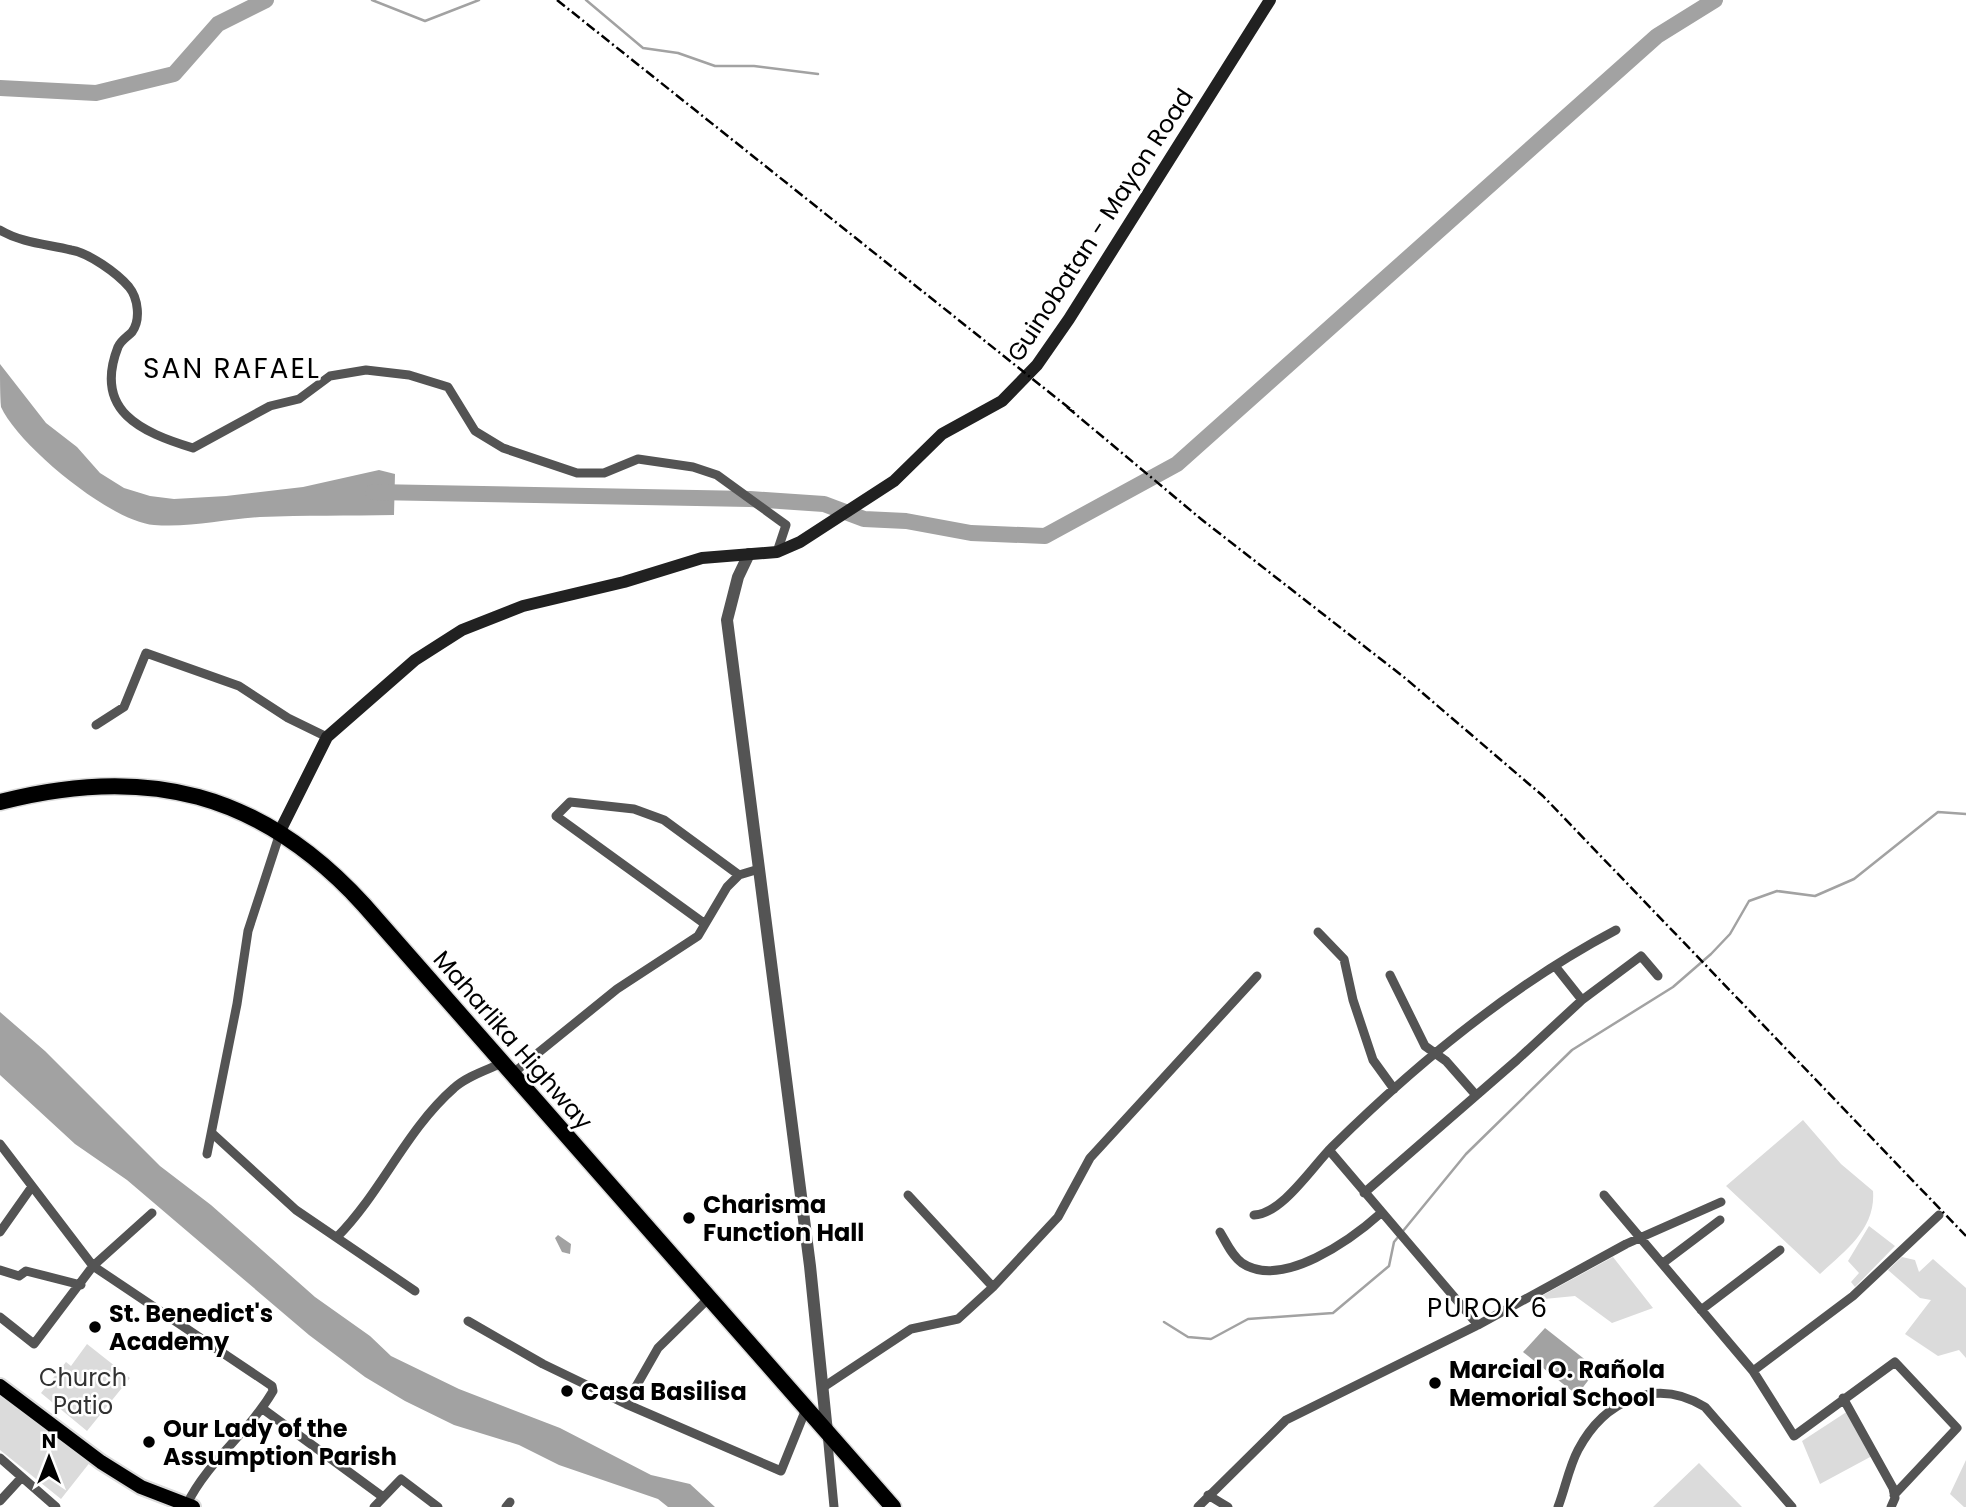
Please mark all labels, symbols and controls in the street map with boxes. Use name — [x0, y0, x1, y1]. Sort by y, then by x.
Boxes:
street label: Guinobatan - Mayon Road — [999, 82, 1201, 368]
district label: SAN RAFAEL — [143, 349, 321, 388]
street label: Maharlika Highway — [426, 943, 600, 1137]
place label: Charisma Function Hall — [703, 1188, 864, 1249]
marker: Charisma Function Hall — [681, 1210, 697, 1226]
district label: PUROK 6 — [1427, 1290, 1549, 1326]
place label: St. Benedict's Academy — [109, 1297, 273, 1358]
marker: St. Benedict's Academy — [87, 1319, 103, 1335]
place label: Marcial O. Rañola Memorial School — [1449, 1353, 1665, 1414]
park label: Church Patio — [39, 1361, 127, 1422]
place label: Casa Basilisa — [581, 1375, 747, 1408]
marker: Marcial O. Rañola Memorial School — [1427, 1375, 1443, 1391]
marker: Casa Basilisa — [559, 1383, 575, 1399]
place label: Our Lady of the Assumption Parish — [163, 1412, 397, 1473]
north arrow — [14, 1423, 84, 1493]
text: N — [42, 1428, 56, 1455]
marker: Our Lady of the Assumption Parish — [141, 1434, 157, 1450]

